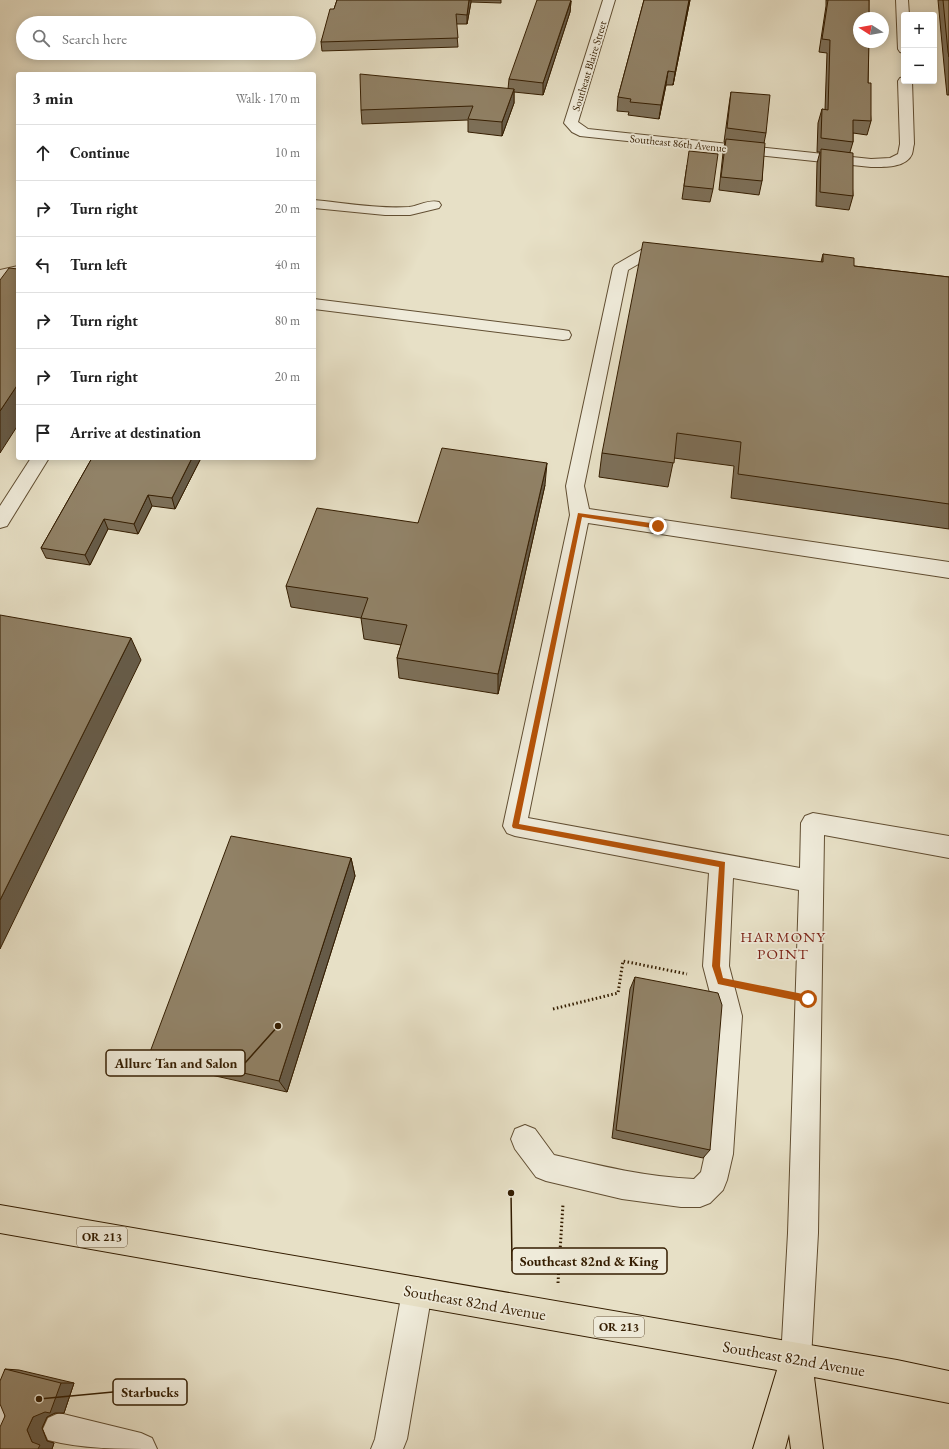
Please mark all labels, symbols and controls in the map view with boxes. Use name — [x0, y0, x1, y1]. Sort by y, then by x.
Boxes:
north arrow — [853, 12, 889, 48]
map controls — [901, 12, 937, 84]
button: + — [901, 12, 937, 48]
search box — [16, 16, 316, 60]
street label: Southeast Blaire Street — [569, 19, 610, 113]
icon: search — [30, 27, 52, 49]
text: Search here — [62, 29, 127, 48]
button: − — [901, 48, 937, 84]
text: 3 min — [32, 87, 73, 109]
text: Walk · 170 m — [236, 90, 300, 107]
street label: Southeast 86th Avenue — [629, 131, 728, 155]
icon: ahead — [32, 142, 54, 164]
text: Continue — [70, 143, 130, 162]
text: 10 m — [275, 144, 300, 161]
icon: right — [32, 198, 54, 220]
text: Turn right — [70, 199, 138, 218]
text: 20 m — [275, 200, 300, 217]
icon: left — [32, 254, 54, 276]
text: Turn left — [70, 255, 127, 274]
text: 40 m — [275, 256, 300, 273]
icon: right — [32, 310, 54, 332]
text: Turn right — [70, 311, 138, 330]
text: 80 m — [275, 312, 300, 329]
icon: right — [32, 366, 54, 388]
text: Turn right — [70, 367, 138, 386]
text: 20 m — [275, 368, 300, 385]
icon: arrive — [32, 422, 54, 444]
text: Arrive at destination — [70, 423, 201, 442]
route end — [649, 517, 667, 535]
district label: HARMONY POINT — [740, 927, 826, 963]
route start — [799, 990, 817, 1008]
callout: Allure Tan and Salon — [106, 1050, 245, 1076]
text: Allure Tan and Salon — [114, 1054, 238, 1072]
road number: OR 213 — [77, 1227, 127, 1247]
callout: Southeast 82nd & King — [512, 1248, 667, 1274]
text: Southeast 82nd & King — [520, 1252, 659, 1270]
street label: Southeast 82nd Avenue — [402, 1280, 548, 1325]
road number: OR 213 — [594, 1317, 644, 1337]
street label: Southeast 82nd Avenue — [721, 1336, 867, 1381]
callout: Starbucks — [113, 1379, 187, 1405]
text: Starbucks — [121, 1383, 179, 1401]

